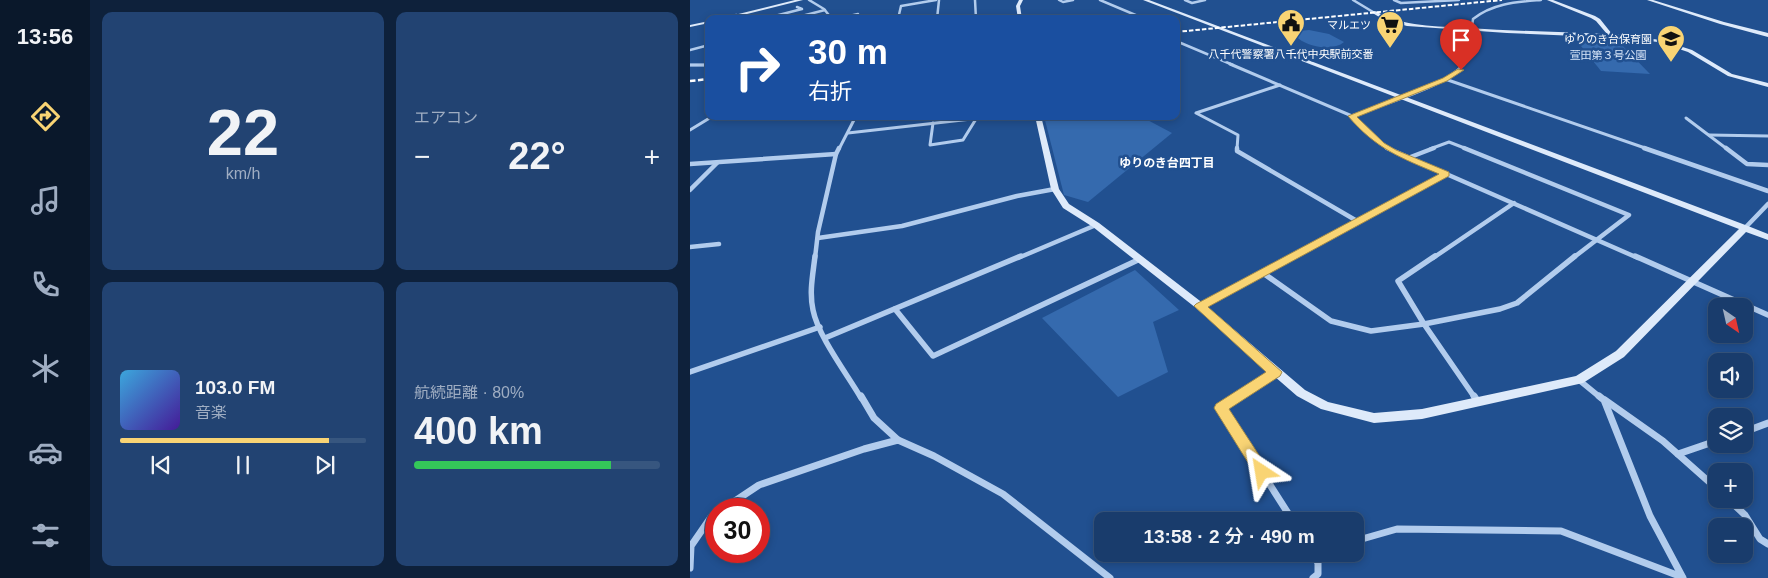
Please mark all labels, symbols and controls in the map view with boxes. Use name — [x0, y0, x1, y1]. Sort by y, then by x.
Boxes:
public building icon: 八千代警察署八千代中央駅前交番 — [1276, 8, 1306, 47]
supermarket icon: マルエツ — [1375, 10, 1405, 49]
place label: マルエツ — [1327, 19, 1371, 31]
pin — [1440, 19, 1482, 70]
text: 13:56 — [17, 24, 73, 49]
school or university icon: ゆりのき台保育園 — [1656, 24, 1686, 63]
icon: arrive — [1447, 26, 1475, 54]
text: 30 m — [808, 32, 888, 71]
place label: ゆりのき台保育園 — [1564, 33, 1652, 45]
icon: right — [725, 35, 790, 100]
place label: 八千代警察署八千代中央駅前交番 — [1209, 48, 1374, 60]
park label: 萱田第３号公園 — [1570, 49, 1647, 61]
text: 右折 — [808, 79, 852, 104]
text: 22 — [207, 96, 279, 169]
icon: directions — [28, 99, 63, 134]
text: エアコン — [414, 109, 478, 126]
text: 22° — [508, 135, 566, 177]
text: − — [414, 141, 430, 172]
text: + — [644, 141, 660, 172]
district label: ゆりのき台四丁目 — [1119, 156, 1215, 170]
text: km/h — [226, 165, 260, 182]
icon: music — [28, 183, 63, 218]
icon: phone — [28, 267, 63, 302]
north arrow — [1708, 298, 1752, 342]
map controls — [1708, 298, 1753, 563]
icon: climate — [28, 351, 63, 386]
button: sound — [1708, 353, 1753, 398]
text: 103.0 FM — [195, 377, 275, 398]
text: 航続距離 · 80% — [414, 384, 524, 401]
text: 音楽 — [195, 404, 227, 421]
button: layers — [1708, 408, 1753, 453]
text: 400 km — [414, 410, 543, 452]
icon: car — [28, 435, 63, 470]
position arrow — [1235, 445, 1287, 497]
icon: previous — [147, 451, 175, 479]
icon: pause — [229, 451, 257, 479]
icon: next — [311, 451, 339, 479]
button: + — [1708, 463, 1753, 508]
speed limit sign: 30 — [705, 498, 770, 563]
icon: filters — [28, 518, 63, 553]
button: − — [1708, 518, 1753, 563]
text: 13:58 · 2 分 · 490 m — [1143, 526, 1315, 547]

